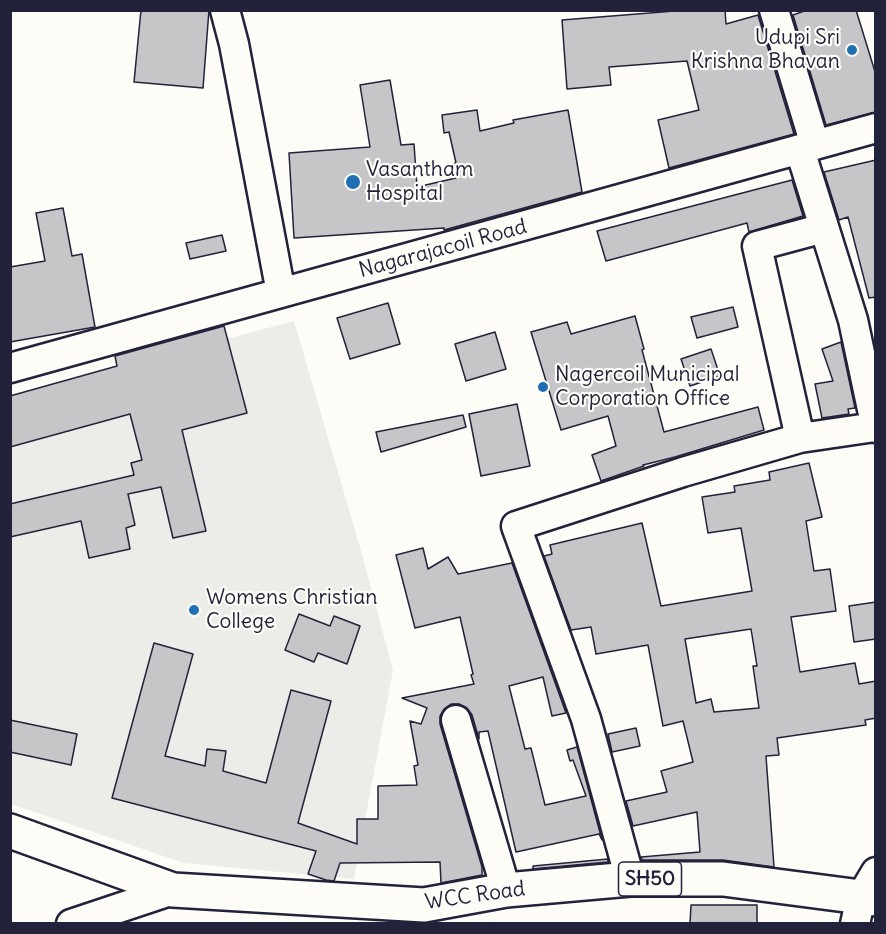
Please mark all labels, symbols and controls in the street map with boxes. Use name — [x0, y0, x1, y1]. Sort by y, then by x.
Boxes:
place label: Udupi Sri Krishna Bhavan — [691, 25, 840, 75]
marker: Udupi Sri Krishna Bhavan — [845, 43, 859, 57]
place label: Vasantham Hospital — [366, 157, 473, 207]
marker: Vasantham Hospital — [344, 173, 362, 191]
street label: Nagarajacoil Road — [356, 214, 530, 284]
place label: Nagercoil Municipal Corporation Office — [555, 362, 739, 412]
marker: Nagercoil Municipal Corporation Office — [536, 380, 550, 394]
place label: Womens Christian College — [206, 585, 377, 635]
marker: Womens Christian College — [187, 603, 201, 617]
road number: SH50 — [618, 862, 682, 896]
street label: WCC Road — [423, 877, 527, 915]

